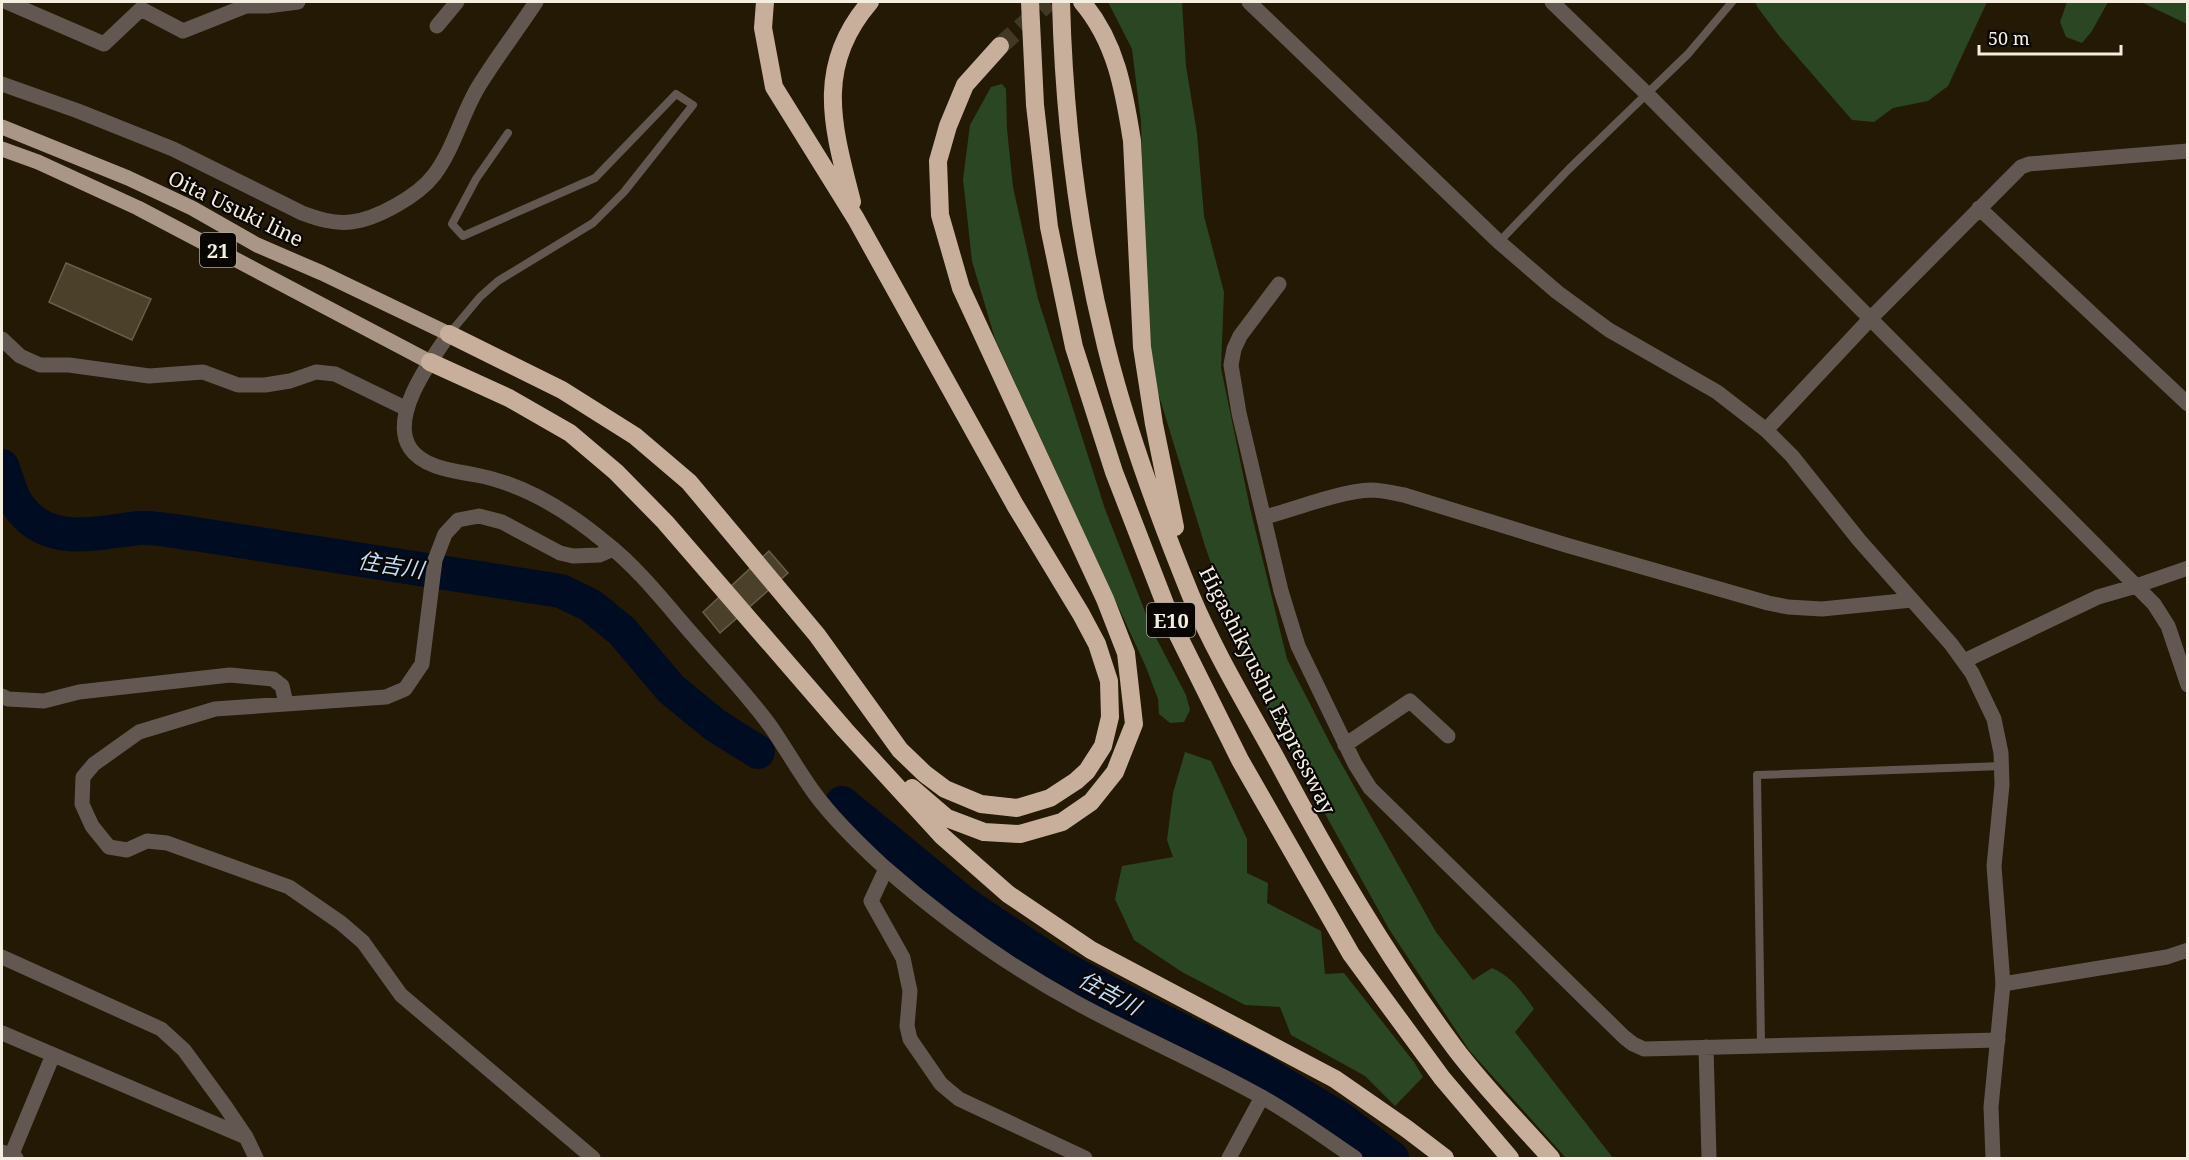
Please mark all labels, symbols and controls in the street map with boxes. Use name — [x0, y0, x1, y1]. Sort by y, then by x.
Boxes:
scale bar — [1979, 18, 2122, 56]
text: 50 m — [1988, 26, 2030, 50]
street label: Oita Usuki line — [164, 163, 308, 253]
road number: 21 — [200, 233, 236, 267]
water label: 住吉川 — [356, 544, 428, 584]
street label: Higashikyushu Expressway — [1193, 561, 1343, 819]
road number: E10 — [1147, 603, 1195, 637]
water label: 住吉川 — [1074, 963, 1148, 1022]

